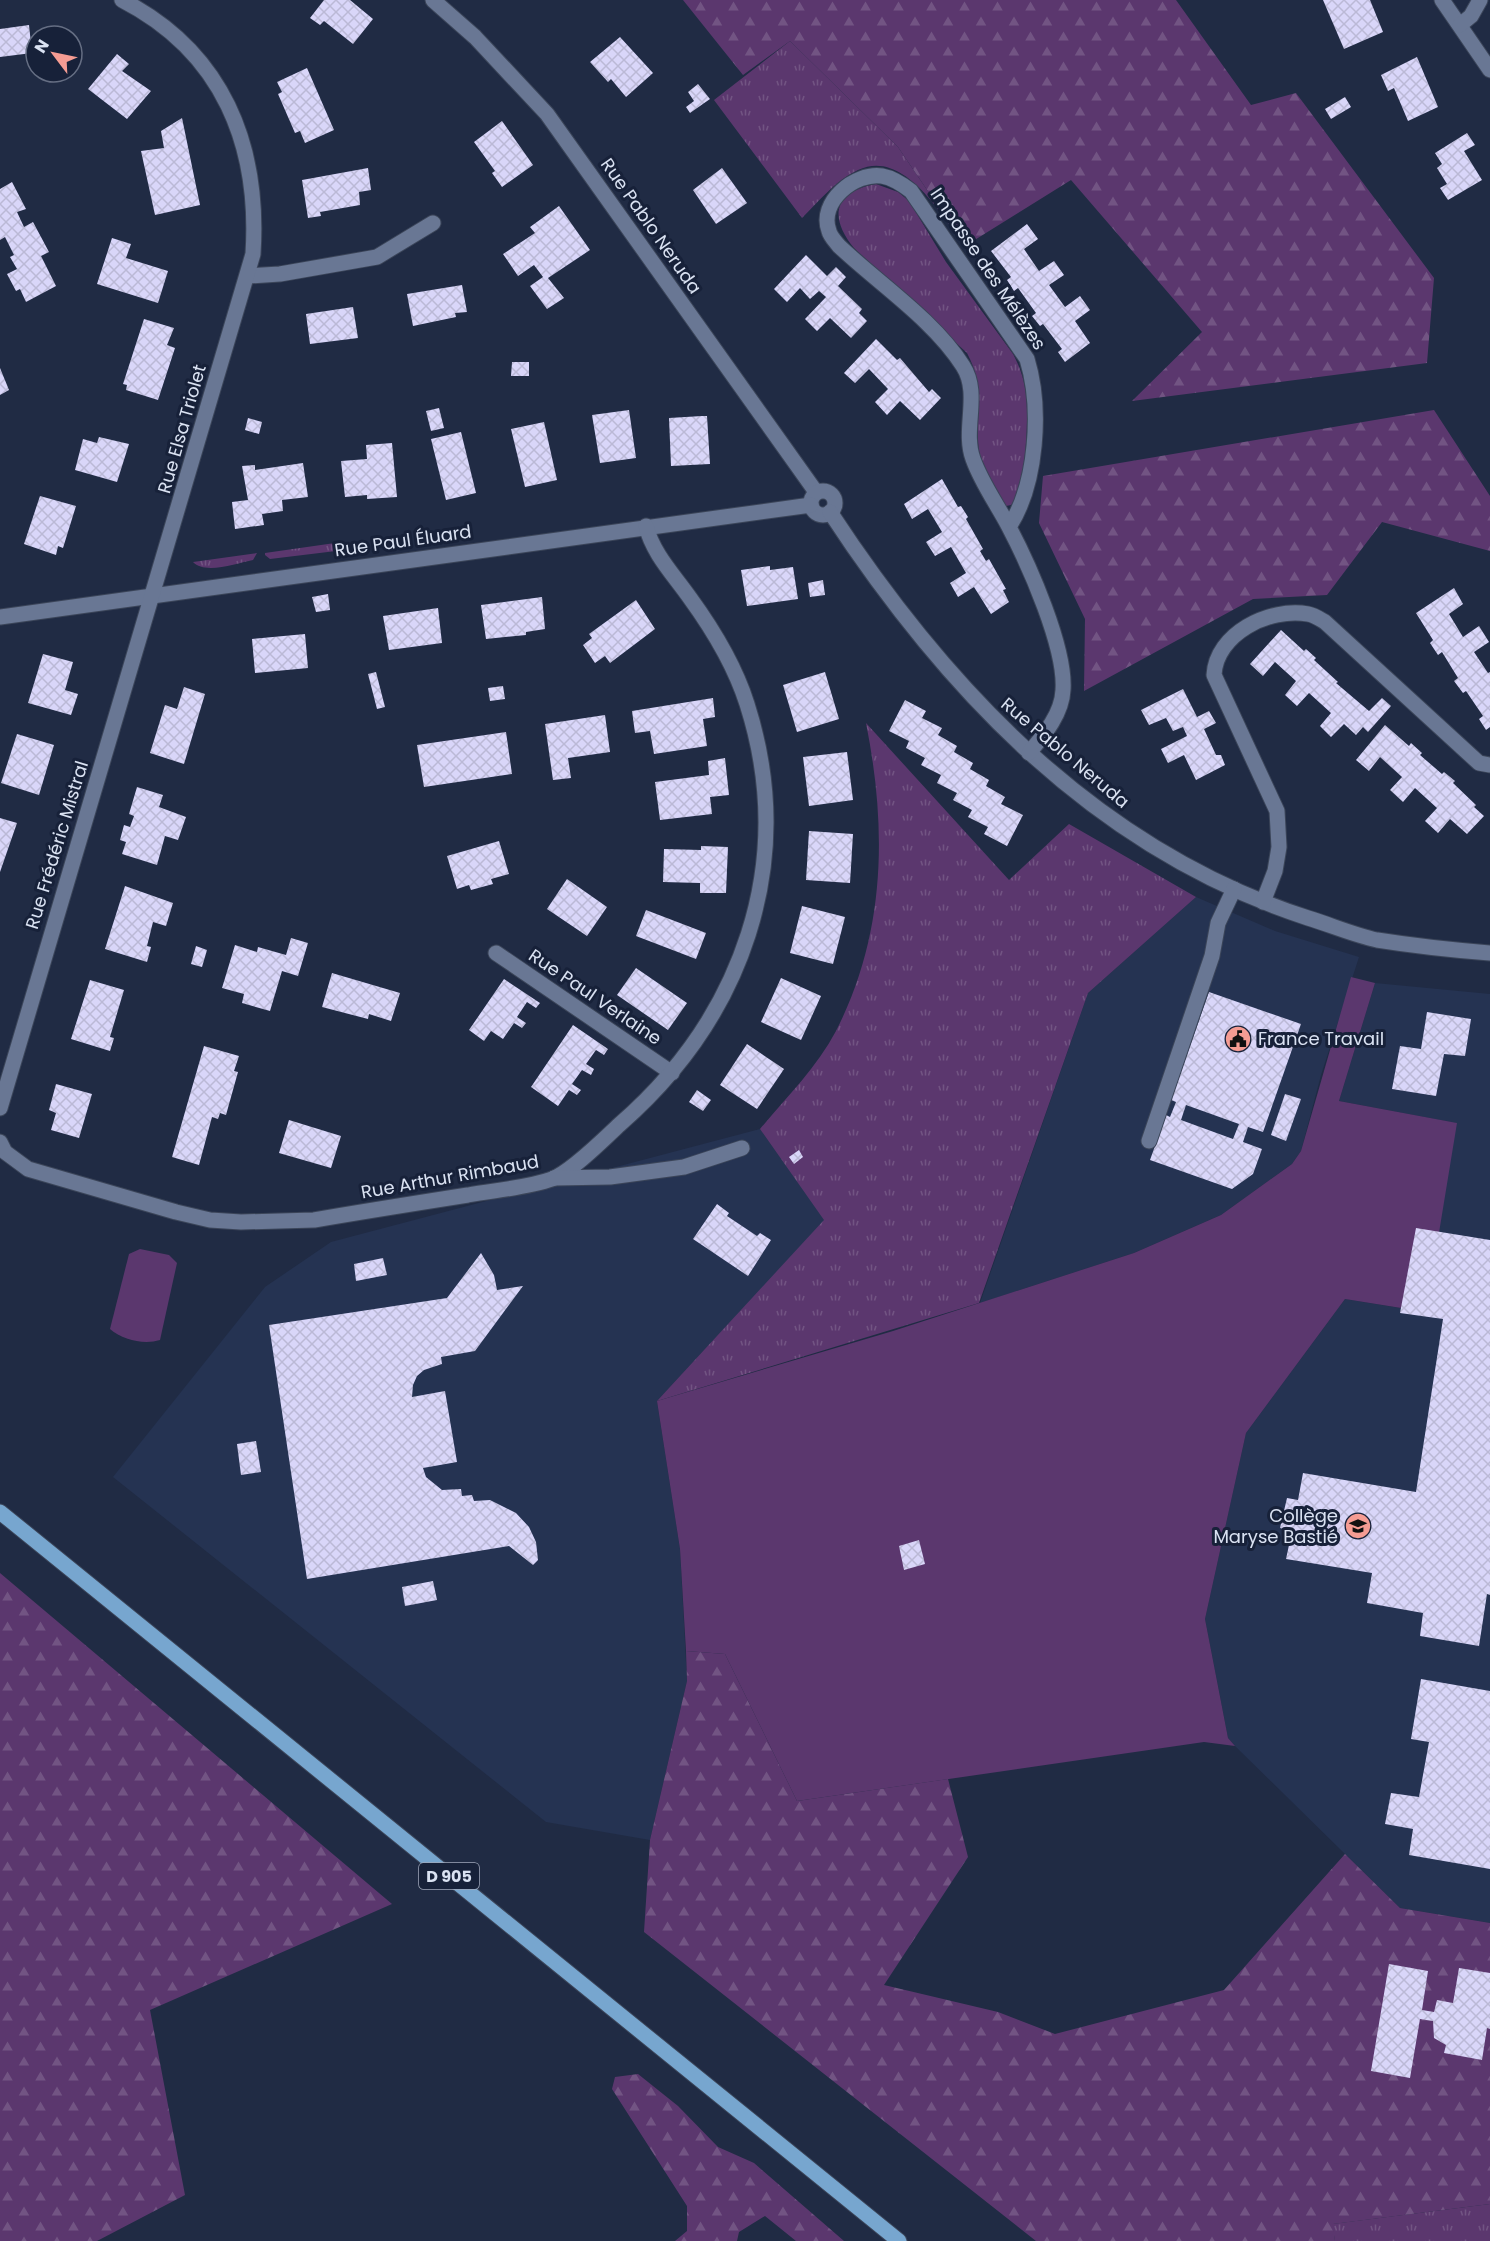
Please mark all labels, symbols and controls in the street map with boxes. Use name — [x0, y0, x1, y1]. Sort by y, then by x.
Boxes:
north arrow — [24, 24, 84, 84]
text: N — [29, 35, 55, 58]
street label: Rue Pablo Neruda — [595, 153, 708, 299]
street label: Impasse des Mélèzes — [925, 183, 1052, 355]
street label: Rue Elsa Triolet — [151, 361, 212, 496]
street label: Rue Paul Éluard — [333, 519, 473, 562]
street label: Rue Pablo Neruda — [996, 692, 1135, 814]
street label: Rue Frédéric Mistral — [19, 758, 94, 932]
street label: Rue Paul Verlaine — [524, 943, 667, 1050]
public building icon: France Travail — [1223, 1024, 1253, 1054]
place label: France Travail — [1258, 1026, 1384, 1051]
street label: Rue Arthur Rimbaud — [359, 1149, 541, 1204]
place label: Collège Maryse Bastié — [1213, 1503, 1338, 1549]
school or university icon: Collège Maryse Bastié — [1343, 1511, 1373, 1541]
road number: D 905 — [419, 1863, 479, 1889]

